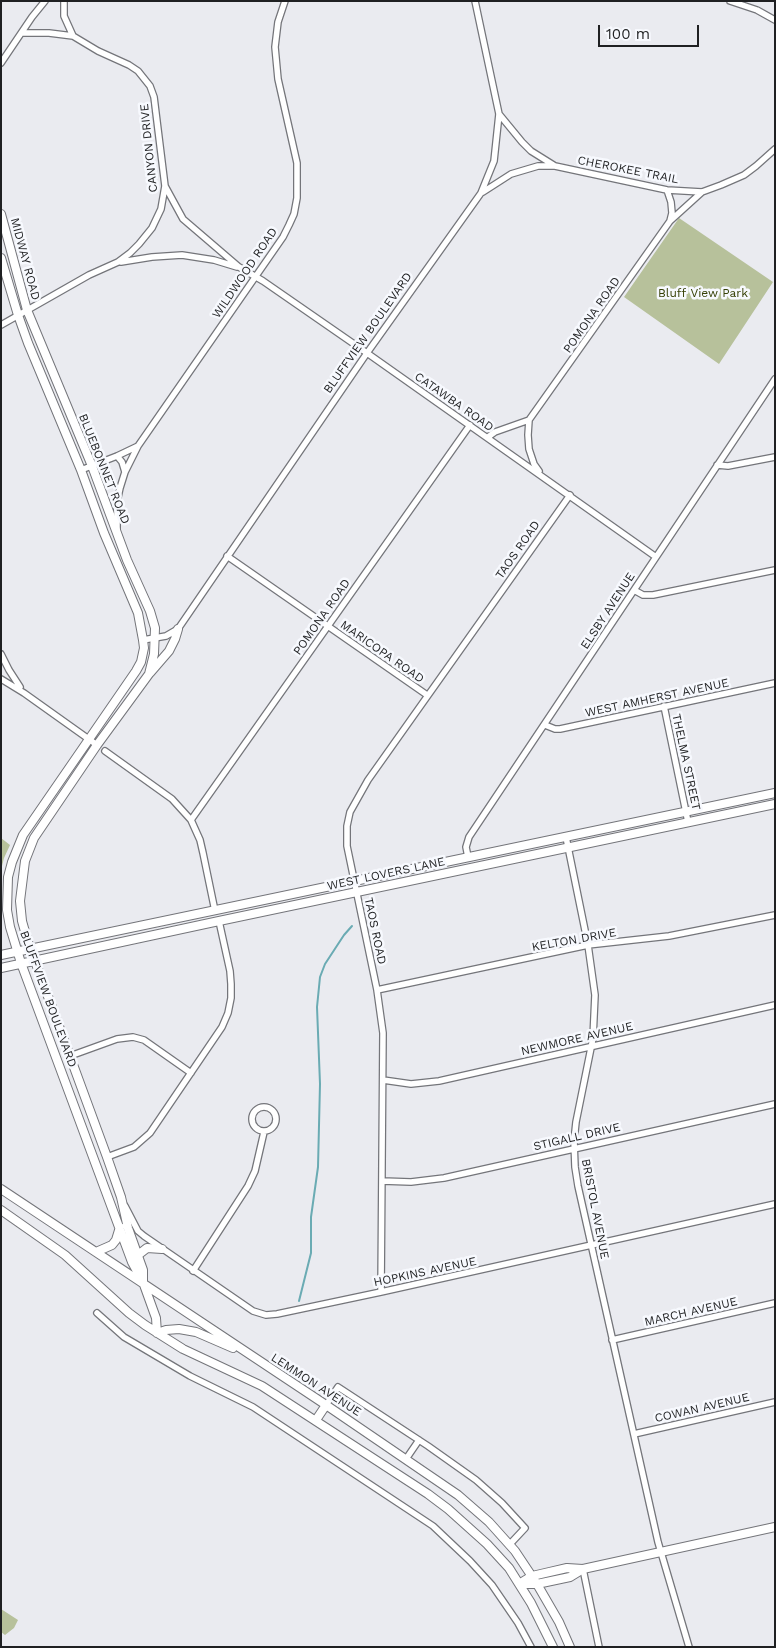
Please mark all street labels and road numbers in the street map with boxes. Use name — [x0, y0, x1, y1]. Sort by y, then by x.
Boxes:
street label: CANYON DRIVE — [137, 103, 161, 193]
street label: CHEROKEE TRAIL — [576, 153, 680, 187]
street label: MIDWAY ROAD — [7, 216, 43, 302]
street label: WILDWOOD ROAD — [209, 225, 281, 321]
street label: BLUFFVIEW BOULEVARD — [321, 270, 415, 396]
street label: POMONA ROAD — [560, 274, 624, 356]
street label: CATAWBA ROAD — [412, 369, 496, 435]
street label: BLUEBONNET ROAD — [75, 412, 133, 526]
street label: TAOS ROAD — [493, 518, 543, 582]
street label: ELSBY AVENUE — [578, 570, 638, 652]
street label: POMONA ROAD — [290, 576, 354, 658]
street label: MARICOPA ROAD — [337, 618, 427, 686]
street label: WEST AMHERST AVENUE — [584, 676, 730, 720]
street label: THELMA STREET — [669, 712, 703, 812]
street label: WEST LOVERS LANE — [326, 854, 446, 894]
street label: TAOS ROAD — [361, 896, 389, 966]
street label: KELTON DRIVE — [531, 925, 617, 955]
street label: BLUFFVIEW BOULEVARD — [17, 929, 79, 1069]
street label: NEWMORE AVENUE — [520, 1019, 634, 1059]
street label: STIGALL DRIVE — [532, 1120, 622, 1154]
street label: BRISTOL AVENUE — [578, 1158, 612, 1260]
street label: HOPKINS AVENUE — [372, 1254, 478, 1290]
street label: MARCH AVENUE — [643, 1294, 739, 1330]
street label: LEMMON AVENUE — [268, 1350, 364, 1420]
street label: COWAN AVENUE — [653, 1390, 751, 1426]

